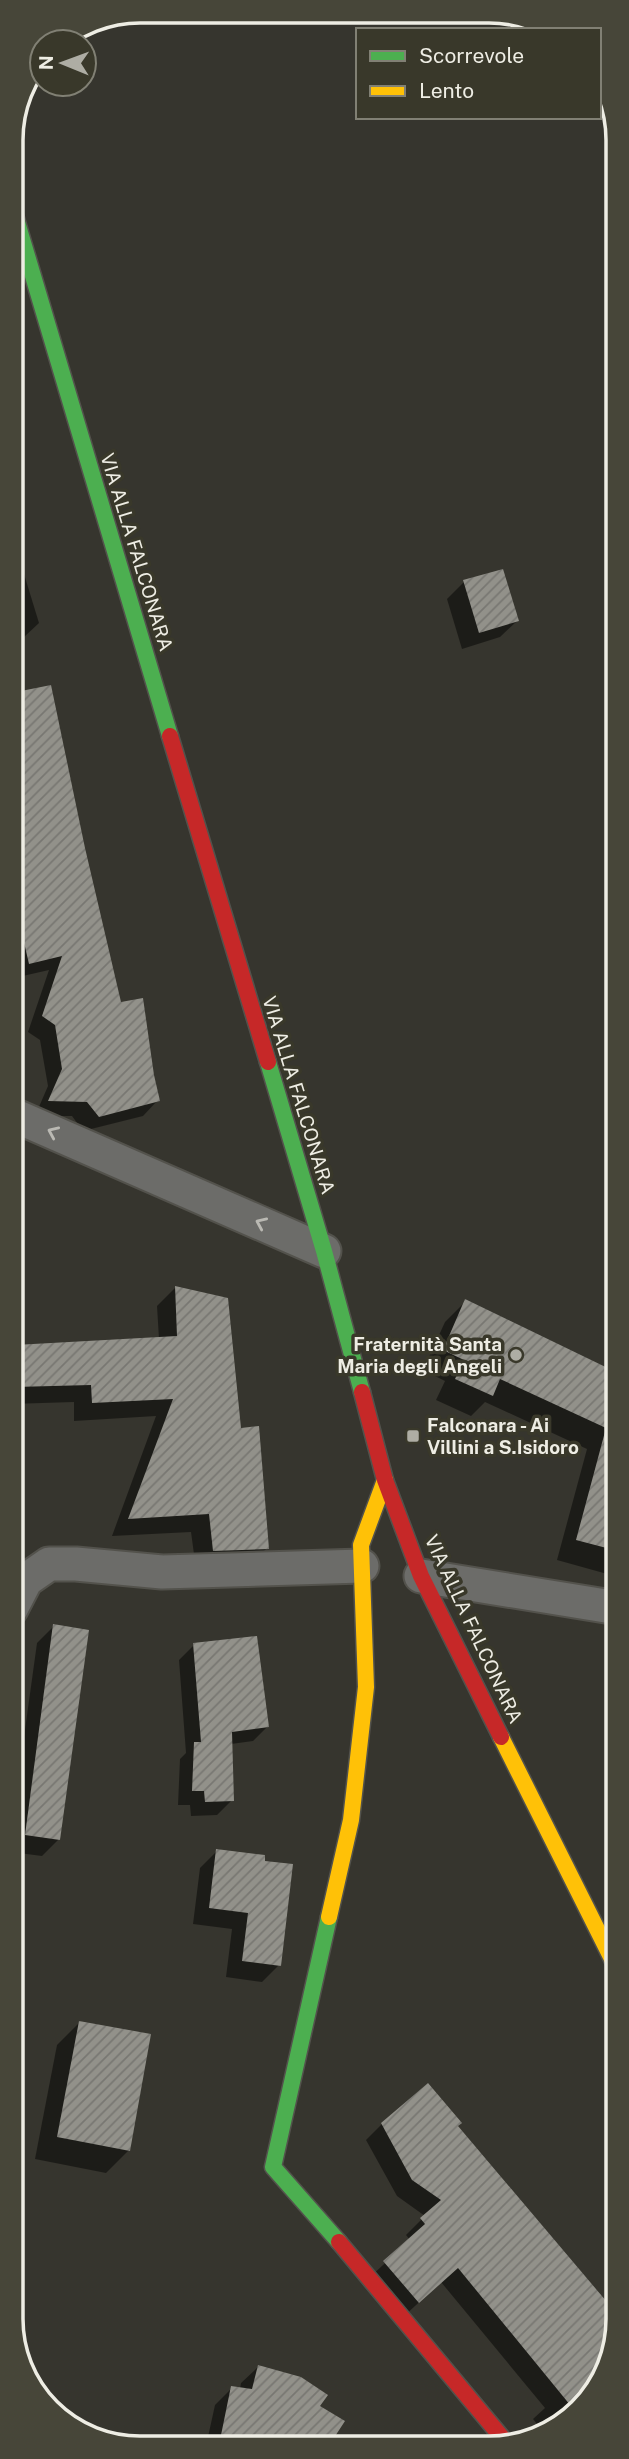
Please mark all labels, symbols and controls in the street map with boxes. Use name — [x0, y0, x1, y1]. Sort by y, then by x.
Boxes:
north arrow — [28, 28, 98, 98]
legend — [356, 28, 601, 119]
text: Scorrevole — [419, 43, 524, 68]
text: N — [35, 55, 57, 70]
text: Lento — [419, 78, 474, 103]
street label: VIA ALLA FALCONARA — [96, 451, 178, 653]
street label: VIA ALLA FALCONARA — [258, 994, 340, 1196]
one-way arrow — [48, 1126, 60, 1140]
one-way arrow — [256, 1218, 268, 1232]
place label: Fraternità Santa Maria degli Angeli — [337, 1333, 502, 1377]
marker: Fraternità Santa Maria degli Angeli — [508, 1347, 524, 1363]
place label: Falconara - Ai Villini a S.Isidoro — [427, 1414, 579, 1458]
marker: Falconara - Ai Villini a S.Isidoro — [405, 1428, 421, 1444]
street label: VIA ALLA FALCONARA — [421, 1531, 527, 1727]

